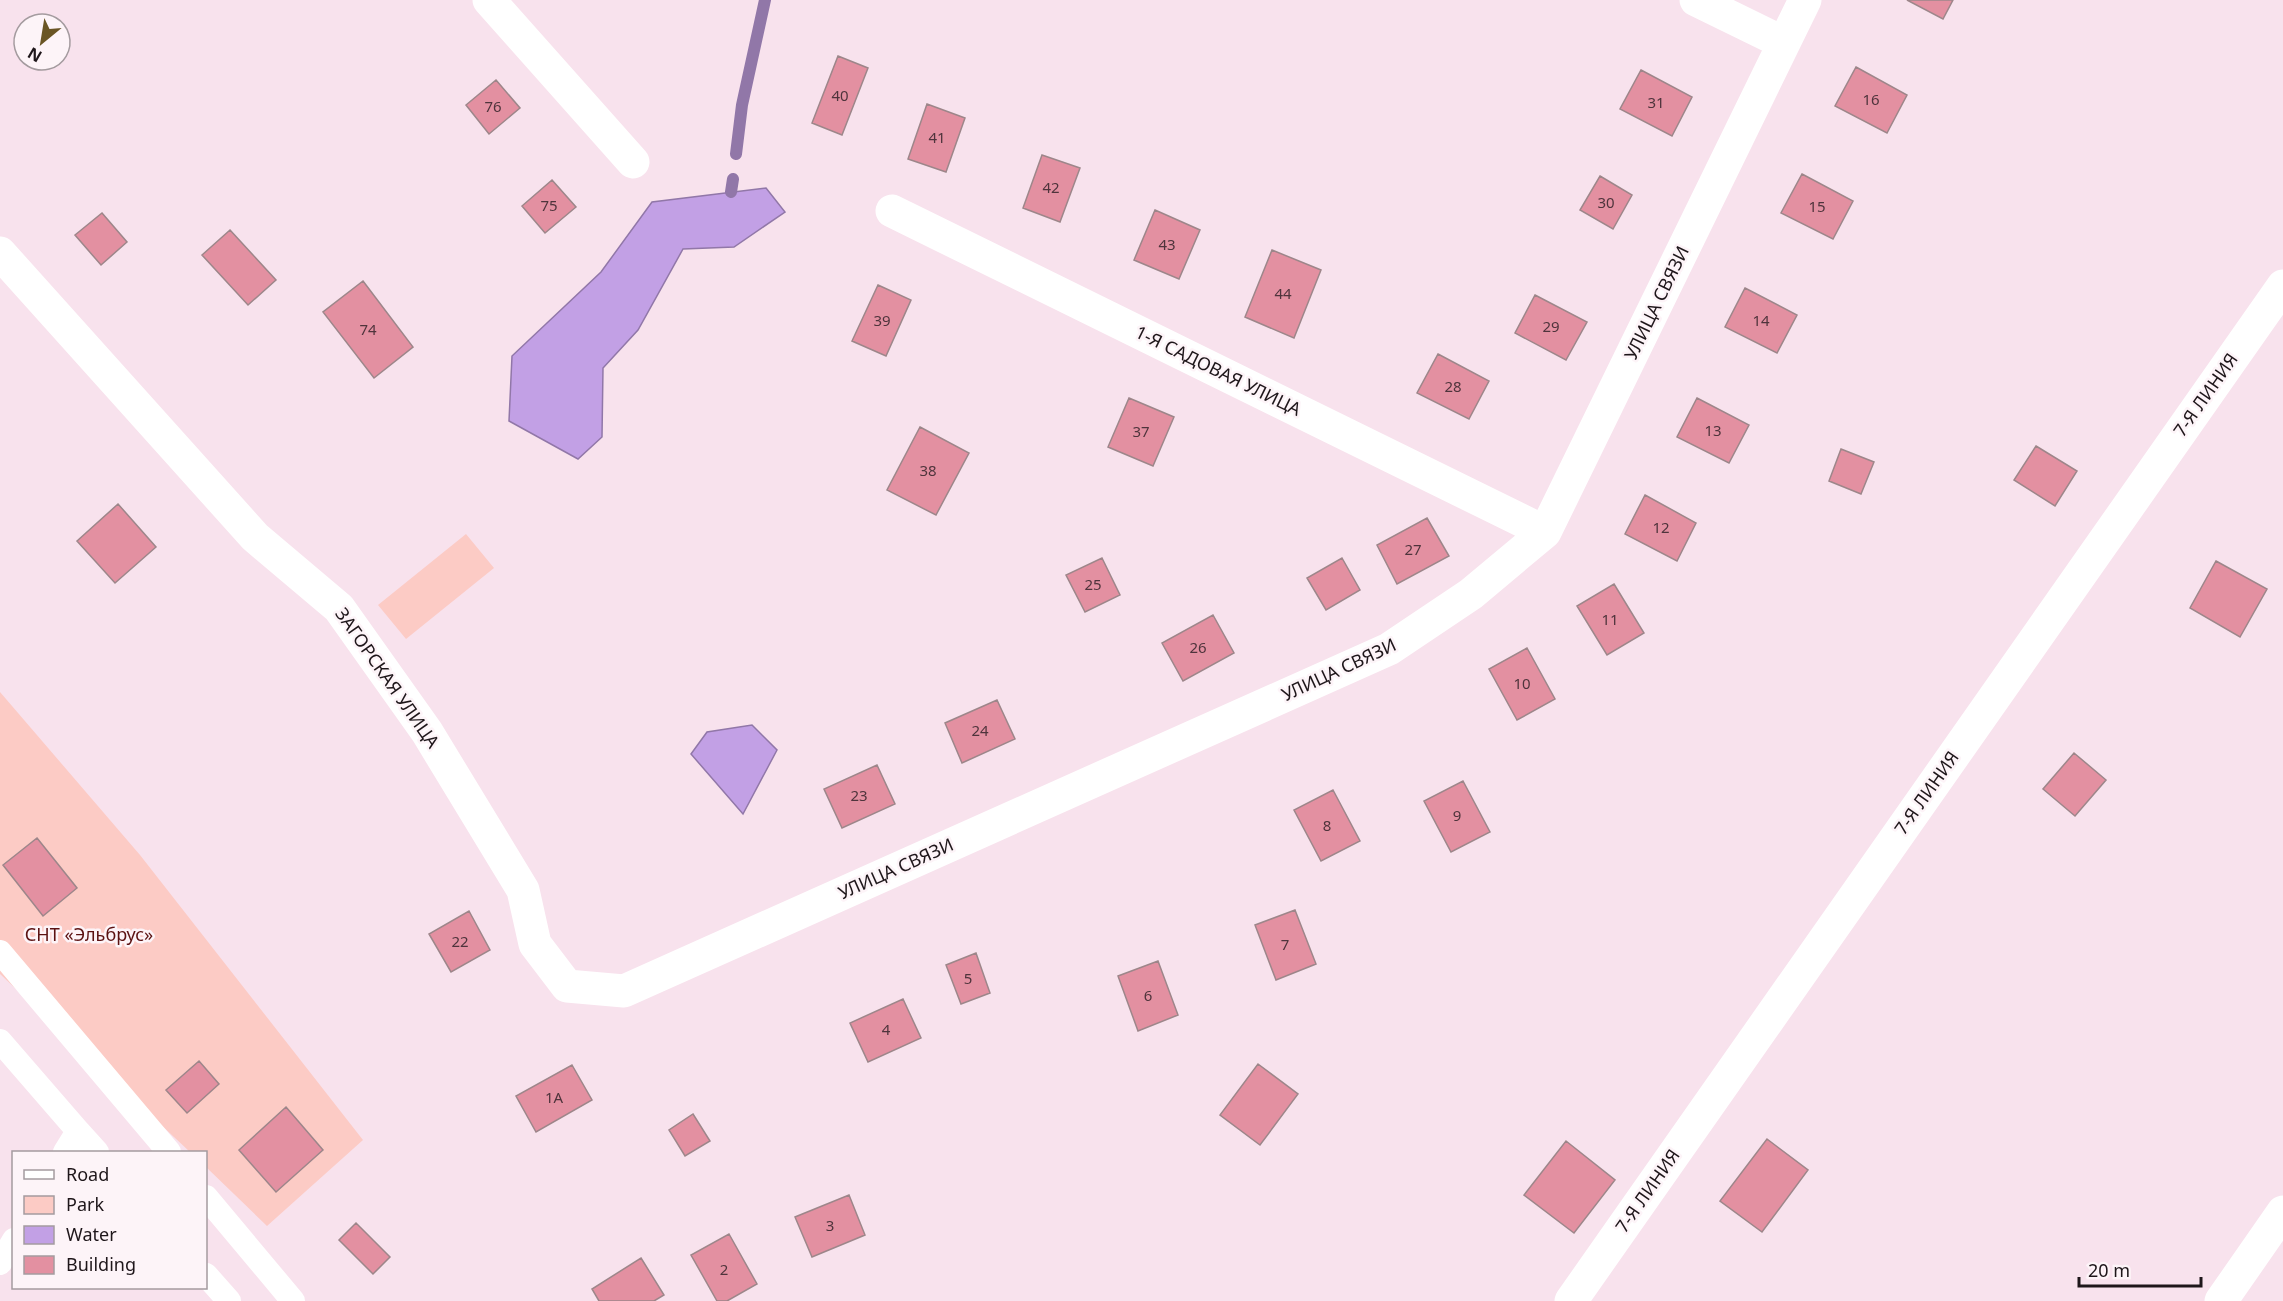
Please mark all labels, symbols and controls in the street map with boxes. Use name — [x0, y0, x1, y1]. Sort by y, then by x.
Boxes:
north arrow — [12, 12, 72, 72]
text: N — [23, 42, 46, 68]
house number: 40 — [831, 85, 849, 105]
house number: 16 — [1862, 89, 1880, 109]
house number: 31 — [1647, 92, 1665, 112]
house number: 76 — [484, 96, 502, 116]
house number: 41 — [928, 127, 946, 147]
house number: 42 — [1042, 177, 1060, 197]
house number: 30 — [1597, 192, 1615, 212]
house number: 75 — [540, 195, 558, 215]
house number: 15 — [1808, 196, 1826, 216]
house number: 43 — [1158, 234, 1176, 254]
street label: УЛИЦА СВЯЗИ — [1618, 242, 1694, 363]
house number: 44 — [1274, 283, 1292, 303]
house number: 39 — [873, 310, 891, 330]
house number: 14 — [1752, 310, 1770, 330]
house number: 29 — [1542, 316, 1560, 336]
house number: 74 — [359, 319, 377, 339]
street label: 1-Я САДОВАЯ УЛИЦА — [1131, 319, 1306, 421]
street label: 7-Я ЛИНИЯ — [2168, 348, 2243, 441]
house number: 28 — [1444, 376, 1462, 396]
house number: 13 — [1704, 420, 1722, 440]
house number: 37 — [1132, 421, 1150, 441]
house number: 38 — [919, 460, 937, 480]
house number: 12 — [1652, 517, 1670, 537]
house number: 27 — [1404, 539, 1422, 559]
house number: 25 — [1084, 574, 1102, 594]
street label: ЗАГОРСКАЯ УЛИЦА — [330, 603, 446, 753]
house number: 11 — [1601, 609, 1619, 629]
street label: УЛИЦА СВЯЗИ — [1277, 632, 1400, 706]
house number: 26 — [1189, 637, 1207, 657]
house number: 10 — [1513, 673, 1531, 693]
house number: 24 — [971, 720, 989, 740]
street label: 7-Я ЛИНИЯ — [1889, 746, 1964, 839]
house number: 23 — [850, 785, 868, 805]
house number: 9 — [1453, 805, 1461, 825]
house number: 8 — [1323, 815, 1331, 835]
street label: УЛИЦА СВЯЗИ — [834, 832, 957, 904]
park label: СНТ «Эльбрус» — [25, 922, 153, 946]
house number: 22 — [451, 931, 469, 951]
house number: 7 — [1281, 934, 1289, 954]
house number: 5 — [964, 968, 972, 988]
house number: 6 — [1144, 985, 1152, 1005]
house number: 4 — [882, 1019, 891, 1039]
house number: 1А — [545, 1087, 564, 1107]
street label: 7-Я ЛИНИЯ — [1610, 1144, 1685, 1237]
legend — [12, 1151, 207, 1289]
text: Road — [66, 1162, 109, 1186]
text: Park — [66, 1192, 104, 1216]
house number: 3 — [826, 1215, 834, 1235]
text: Water — [66, 1222, 117, 1246]
scale bar — [2079, 1250, 2200, 1288]
text: Building — [66, 1252, 136, 1276]
text: 20 m — [2088, 1258, 2130, 1282]
house number: 2 — [720, 1259, 728, 1279]

